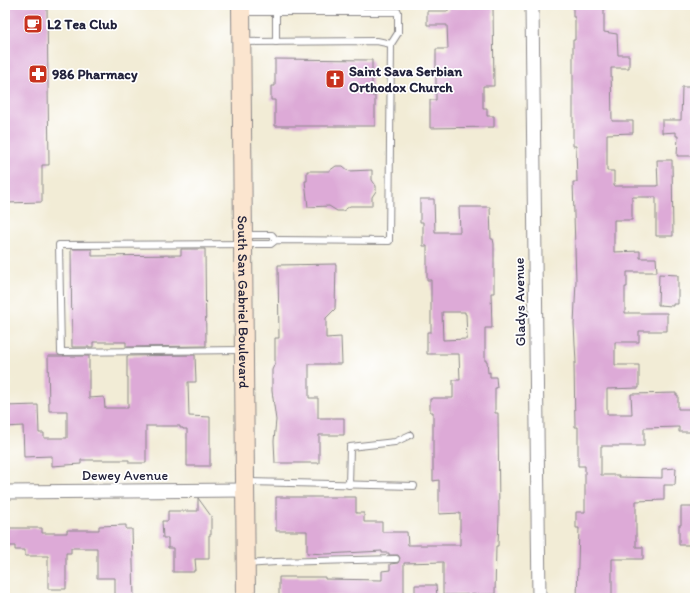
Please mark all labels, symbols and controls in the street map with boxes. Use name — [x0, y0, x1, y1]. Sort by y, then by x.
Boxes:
cafe icon: L2 Tea Club — [22, 13, 44, 35]
place label: L2 Tea Club — [47, 16, 117, 33]
pharmacy icon: 986 Pharmacy — [27, 63, 49, 85]
place label: Saint Sava Serbian Orthodox Church — [349, 63, 462, 96]
place label: 986 Pharmacy — [52, 66, 138, 83]
church icon: Saint Sava Serbian Orthodox Church — [324, 68, 346, 90]
street label: South San Gabriel Boulevard — [234, 215, 253, 389]
street label: Gladys Avenue — [511, 257, 529, 347]
street label: Dewey Avenue — [82, 467, 169, 484]

